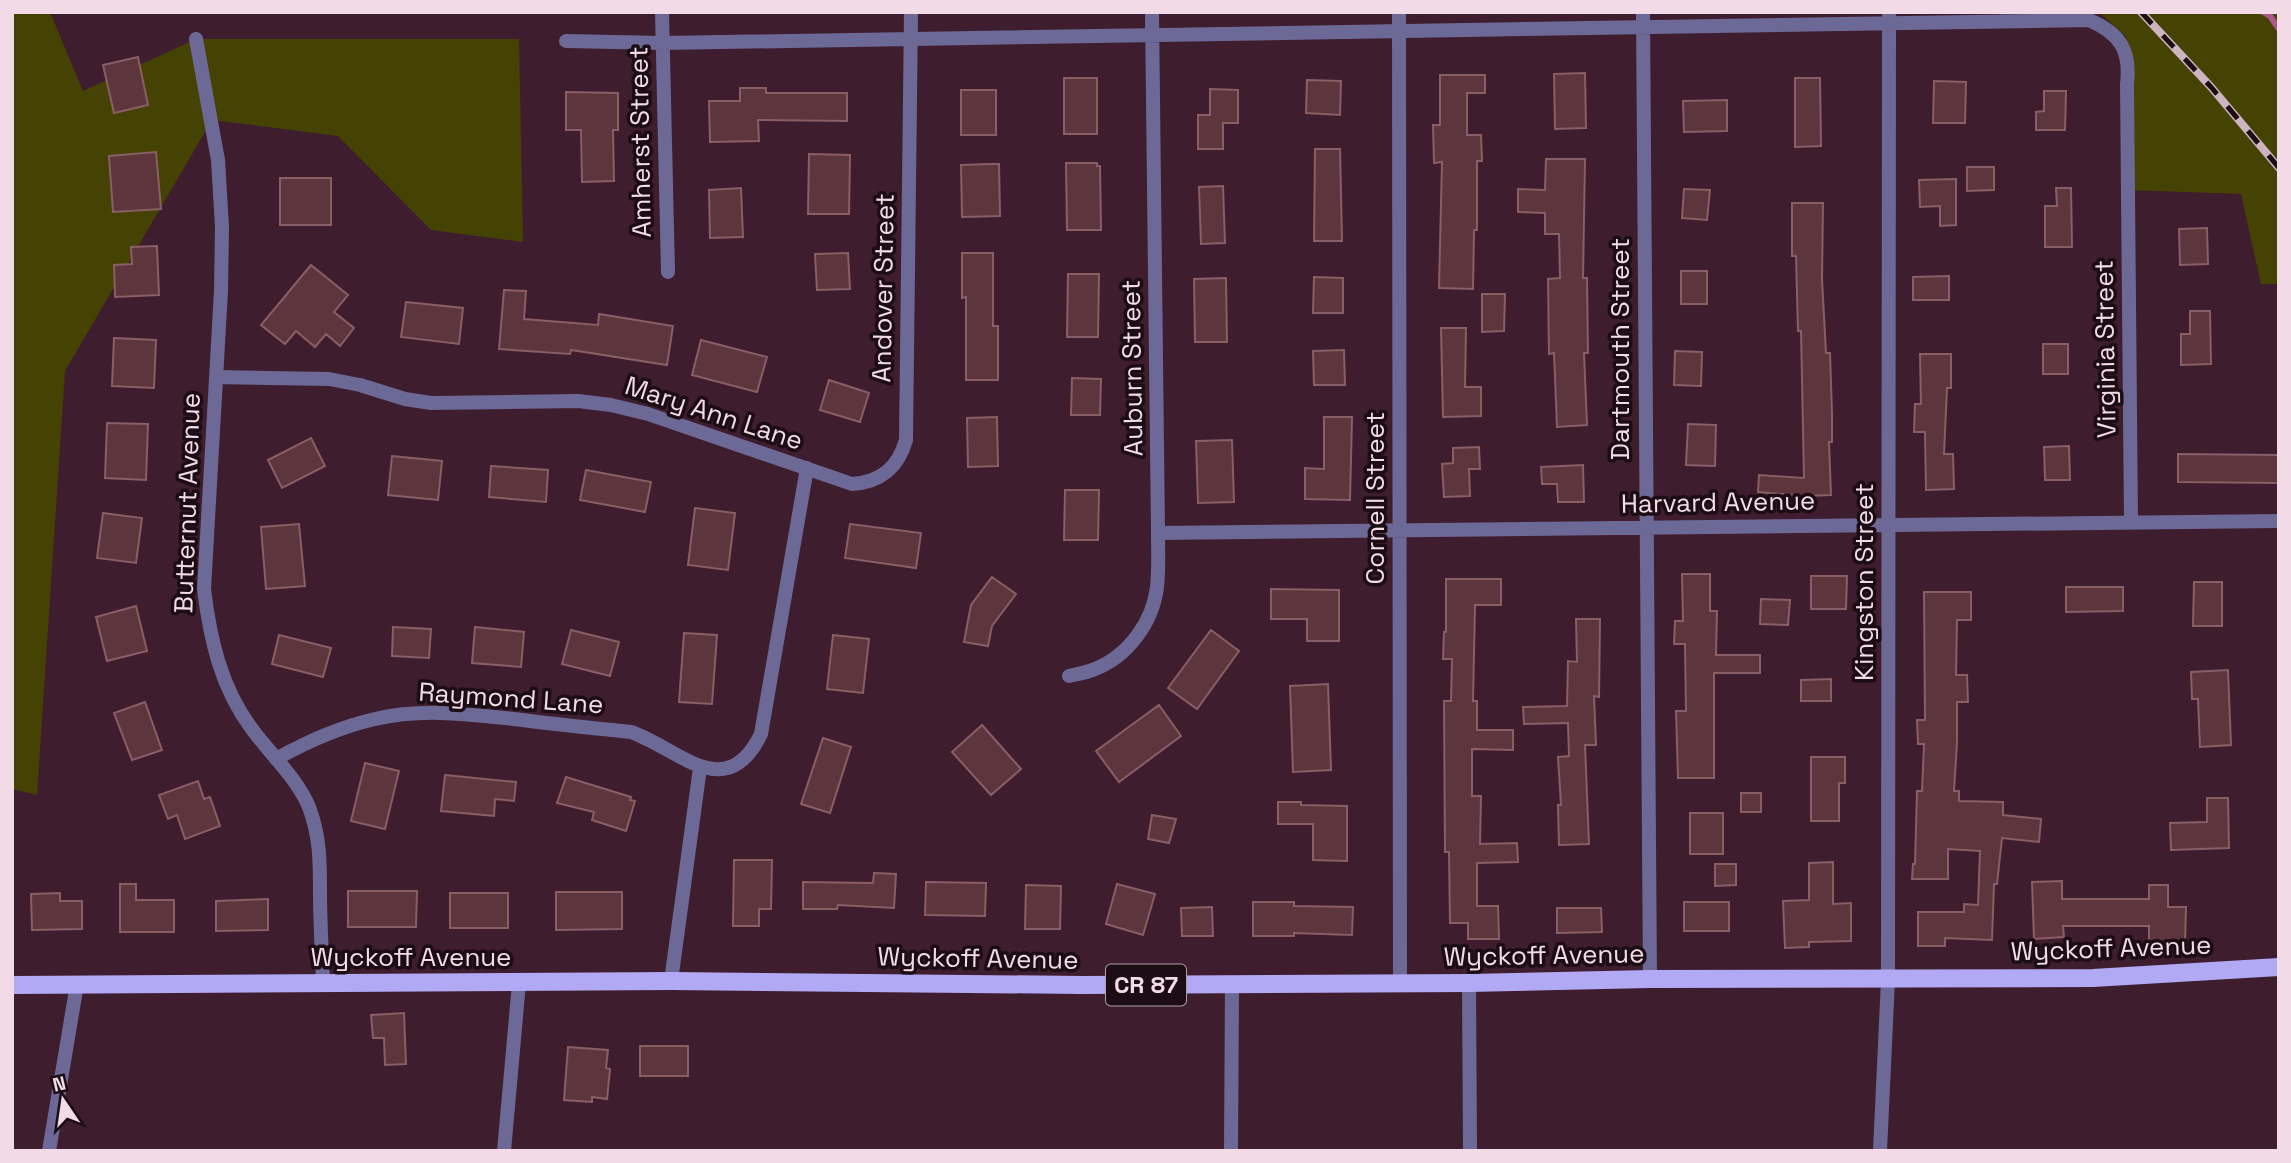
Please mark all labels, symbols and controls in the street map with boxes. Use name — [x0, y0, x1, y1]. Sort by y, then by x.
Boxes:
street label: Amherst Street — [621, 46, 659, 238]
street label: Andover Street — [864, 193, 902, 383]
street label: Dartmouth Street — [1603, 238, 1637, 460]
street label: Virginia Street — [2086, 260, 2124, 438]
street label: Auburn Street — [1113, 279, 1151, 457]
street label: Mary Ann Lane — [621, 368, 807, 458]
street label: Butternut Avenue — [166, 392, 208, 614]
street label: Cornell Street — [1358, 412, 1392, 584]
street label: Harvard Avenue — [1620, 483, 1816, 521]
street label: Kingston Street — [1847, 483, 1881, 681]
street label: Raymond Lane — [417, 675, 605, 721]
street label: Wyckoff Avenue — [2010, 928, 2212, 968]
street label: Wyckoff Avenue — [1443, 936, 1645, 974]
street label: Wyckoff Avenue — [877, 939, 1079, 977]
street label: Wyckoff Avenue — [311, 940, 512, 974]
road number: CR 87 — [1106, 965, 1186, 1006]
north arrow — [28, 1065, 98, 1135]
text: N — [50, 1070, 68, 1098]

